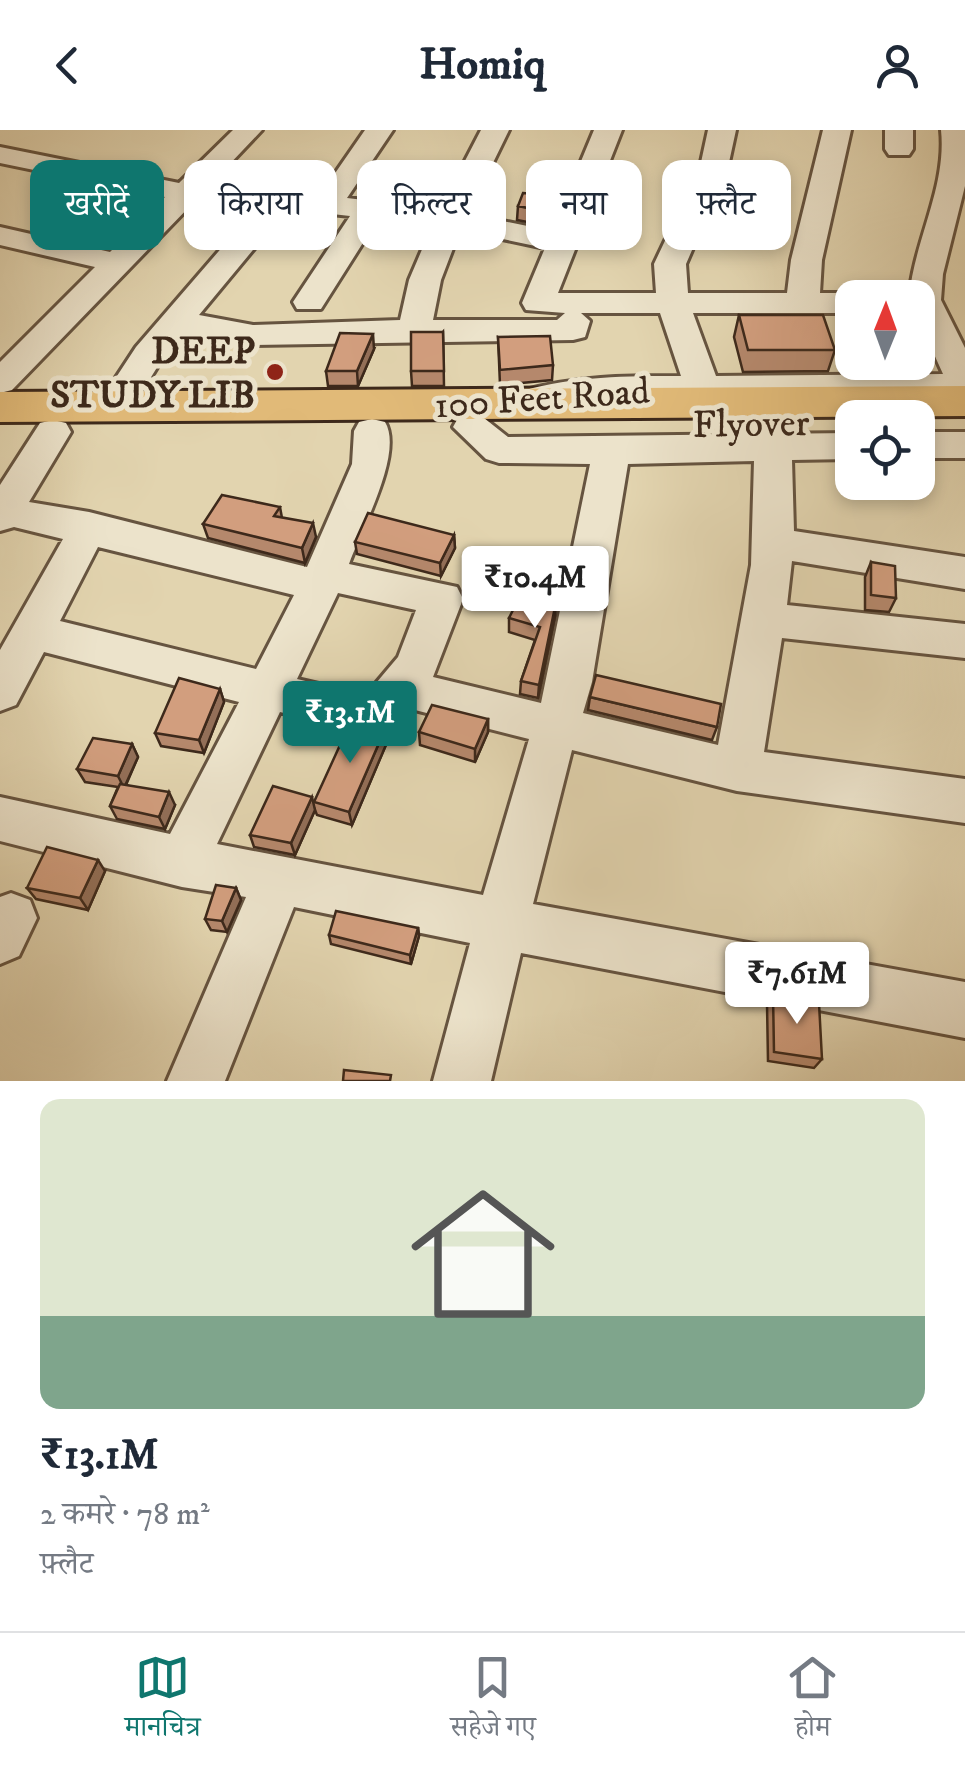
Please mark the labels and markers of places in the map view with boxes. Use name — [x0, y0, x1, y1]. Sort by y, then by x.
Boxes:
place label: DEEP STUDY LIB — [50, 328, 255, 420]
marker: DEEP STUDY LIB — [264, 361, 286, 383]
pin: ₹10.4M — [454, 546, 616, 631]
pin: ₹13.1M — [269, 681, 431, 766]
pin: ₹7.61M — [716, 942, 878, 1027]

